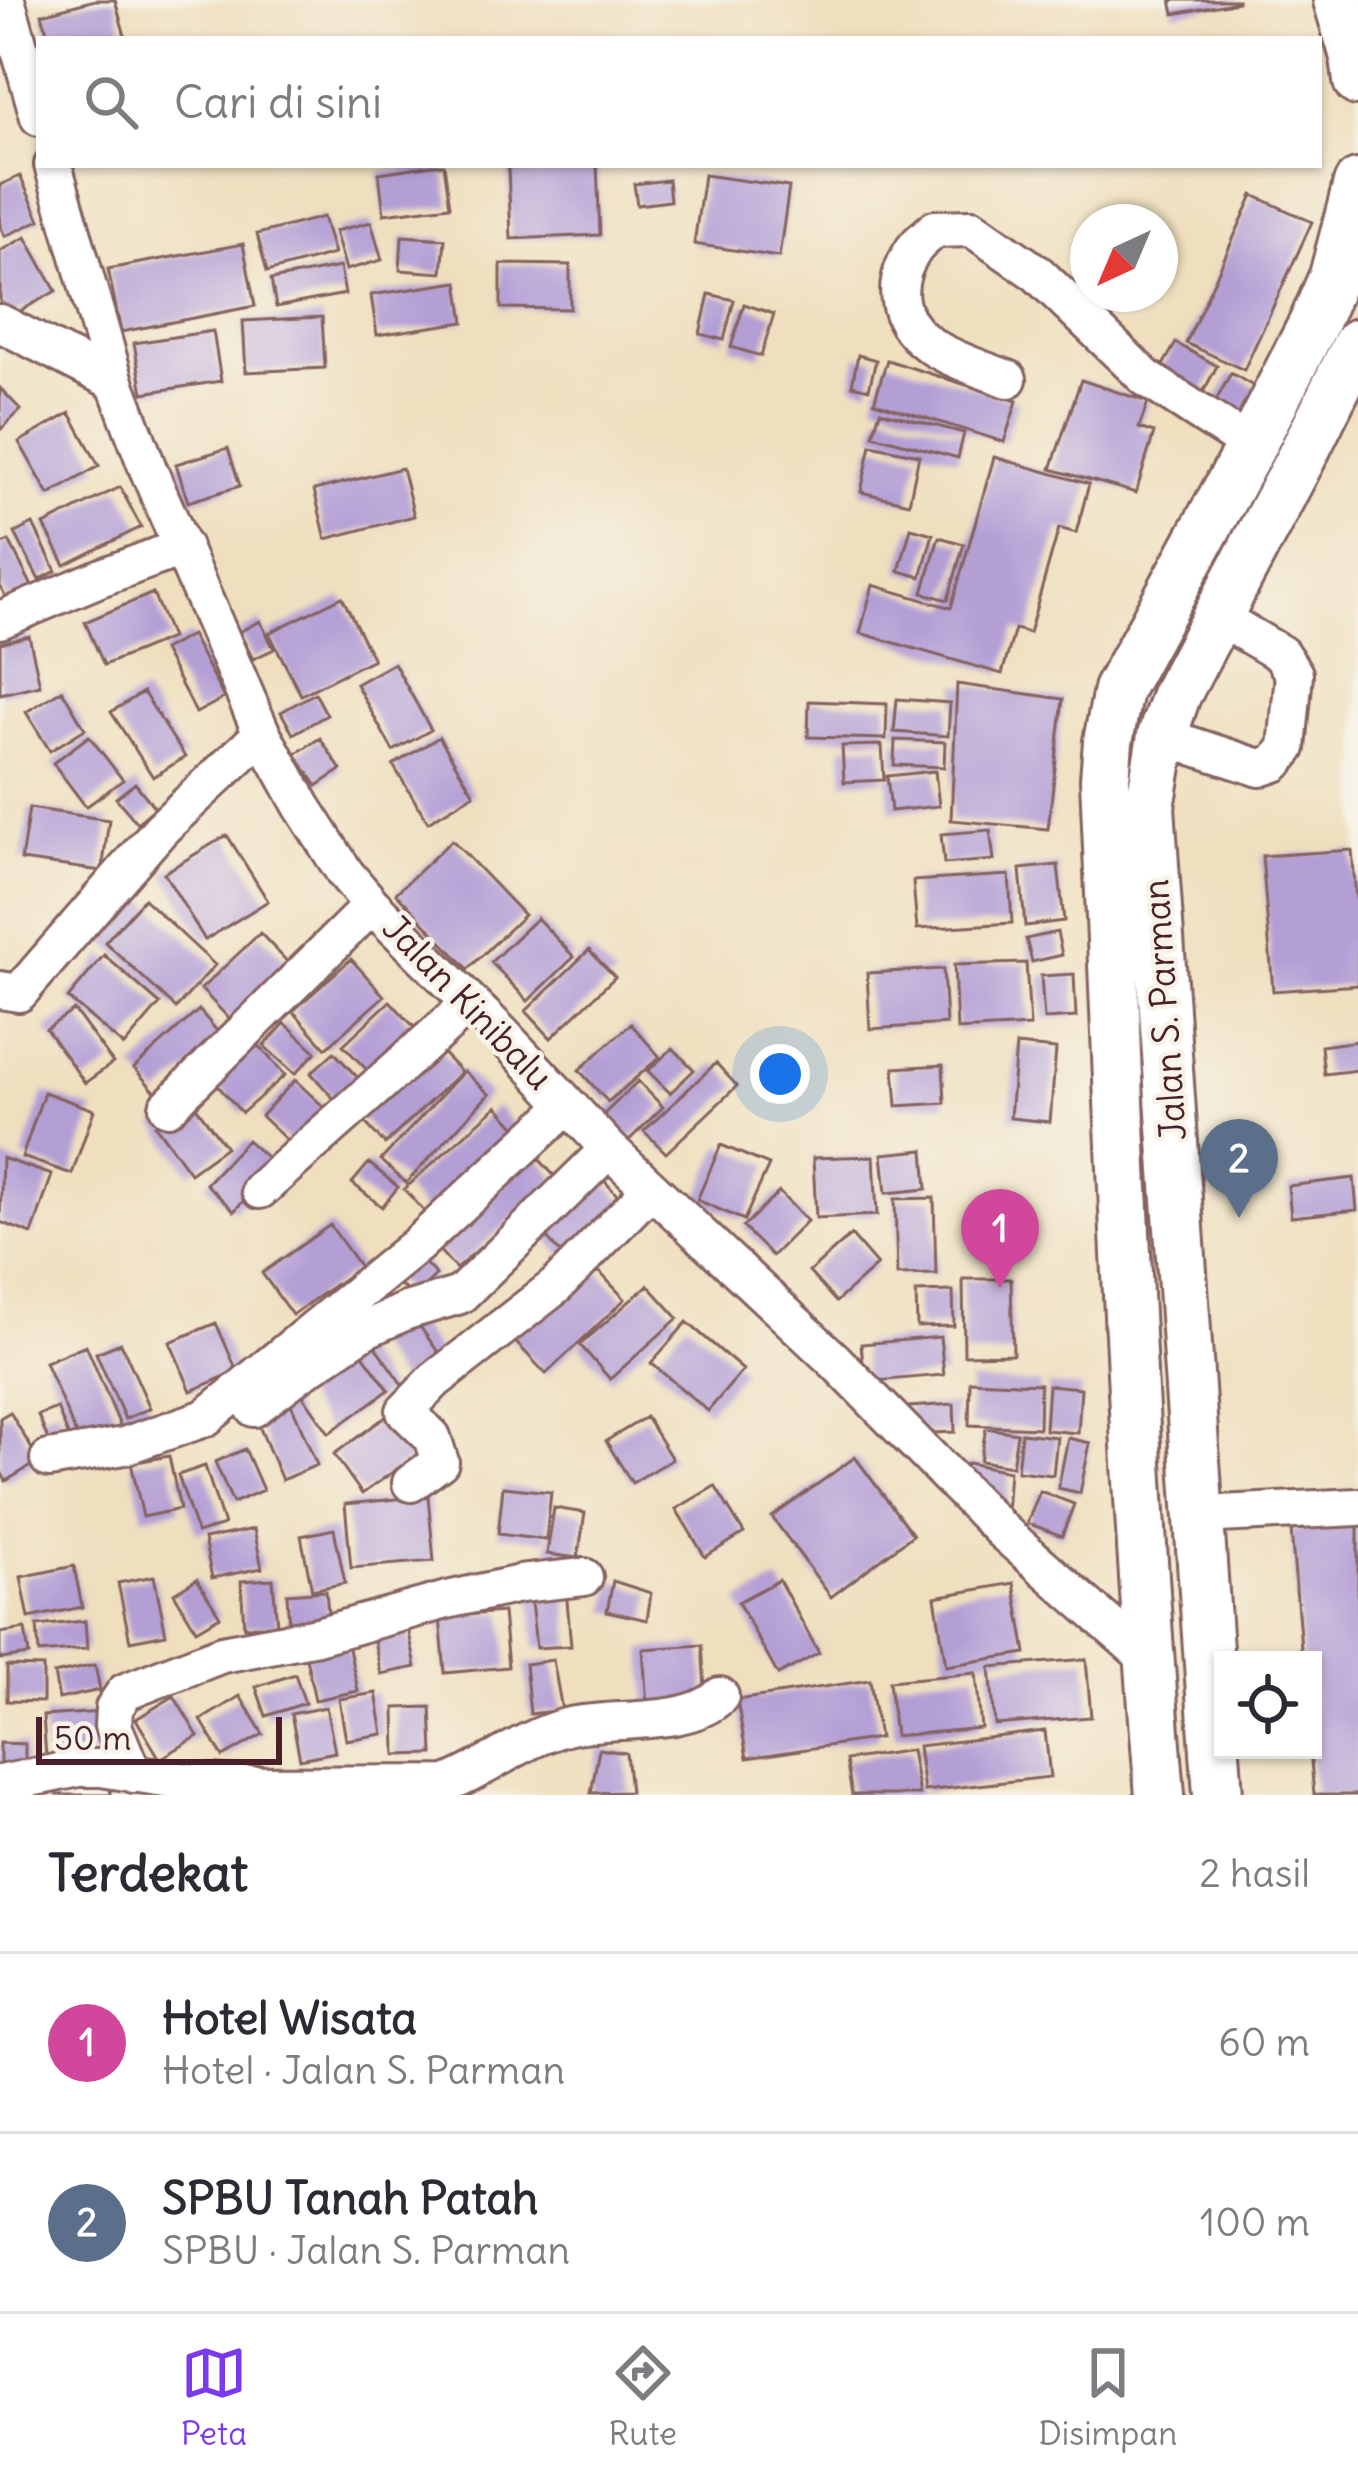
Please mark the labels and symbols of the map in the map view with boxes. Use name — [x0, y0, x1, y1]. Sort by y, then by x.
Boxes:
north arrow — [1070, 204, 1178, 312]
street label: Jalan S. Parman — [1133, 878, 1196, 1142]
street label: Jalan Kinibalu — [373, 906, 562, 1099]
your location — [750, 1044, 810, 1104]
pin: 2 — [1200, 1119, 1278, 1218]
pin: 1 — [961, 1189, 1039, 1288]
scale bar — [36, 1711, 282, 1764]

